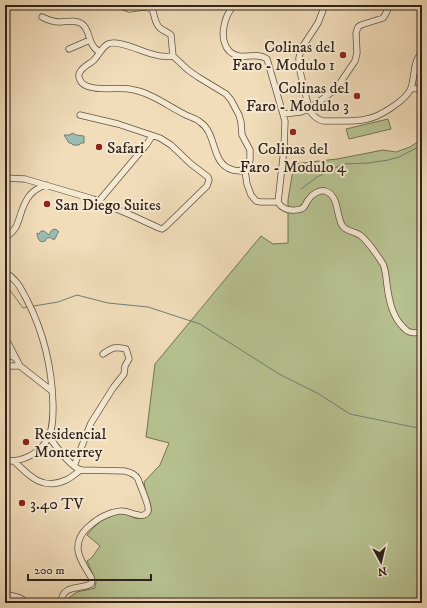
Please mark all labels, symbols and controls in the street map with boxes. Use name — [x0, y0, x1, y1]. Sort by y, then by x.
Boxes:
place label: Colinas del Faro - Modulo 1 — [232, 37, 335, 75]
marker: Colinas del Faro - Modulo 1 — [338, 50, 348, 60]
place label: Colinas del Faro - Modulo 3 — [246, 78, 349, 116]
marker: Colinas del Faro - Modulo 3 — [352, 91, 362, 101]
marker: Colinas del Faro - Modulo 4 — [288, 127, 298, 137]
place label: Safari — [107, 138, 144, 158]
place label: Colinas del Faro - Modulo 4 — [240, 139, 347, 177]
marker: Safari — [94, 142, 104, 152]
place label: San Diego Suites — [55, 195, 161, 215]
marker: San Diego Suites — [42, 199, 52, 209]
place label: Residencial Monterrey — [34, 424, 106, 462]
marker: Residencial Monterrey — [21, 437, 31, 447]
place label: 3.40 TV — [30, 494, 85, 514]
marker: 3.40 TV — [17, 498, 27, 508]
north arrow — [361, 542, 401, 582]
scale bar — [28, 556, 151, 582]
text: 200 m — [34, 563, 64, 578]
text: N — [377, 563, 388, 578]

